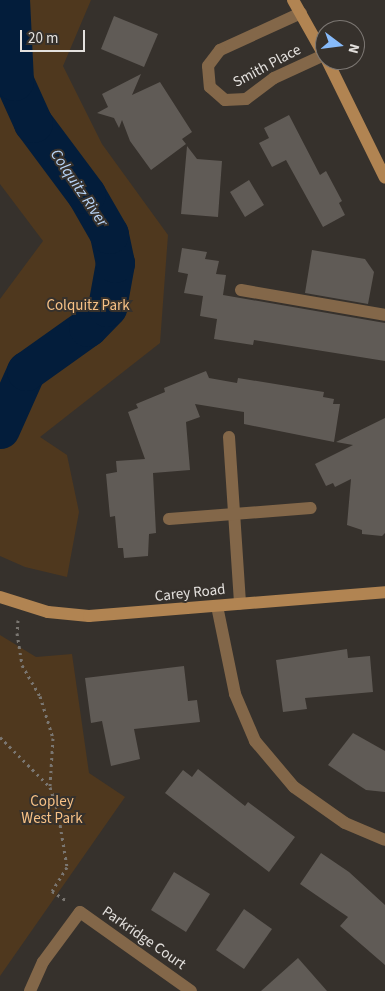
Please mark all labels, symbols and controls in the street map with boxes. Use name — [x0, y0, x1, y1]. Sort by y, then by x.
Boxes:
scale bar — [22, 20, 88, 52]
north arrow — [315, 20, 365, 70]
text: 20 m — [28, 28, 58, 49]
street label: Smith Place — [230, 41, 304, 91]
text: N — [343, 42, 364, 56]
water label: Colquitz River — [46, 146, 112, 230]
park label: Colquitz Park — [46, 297, 130, 315]
street label: Carey Road — [154, 580, 226, 606]
park label: Copley West Park — [21, 792, 83, 827]
street label: Parkridge Court — [99, 902, 189, 974]

